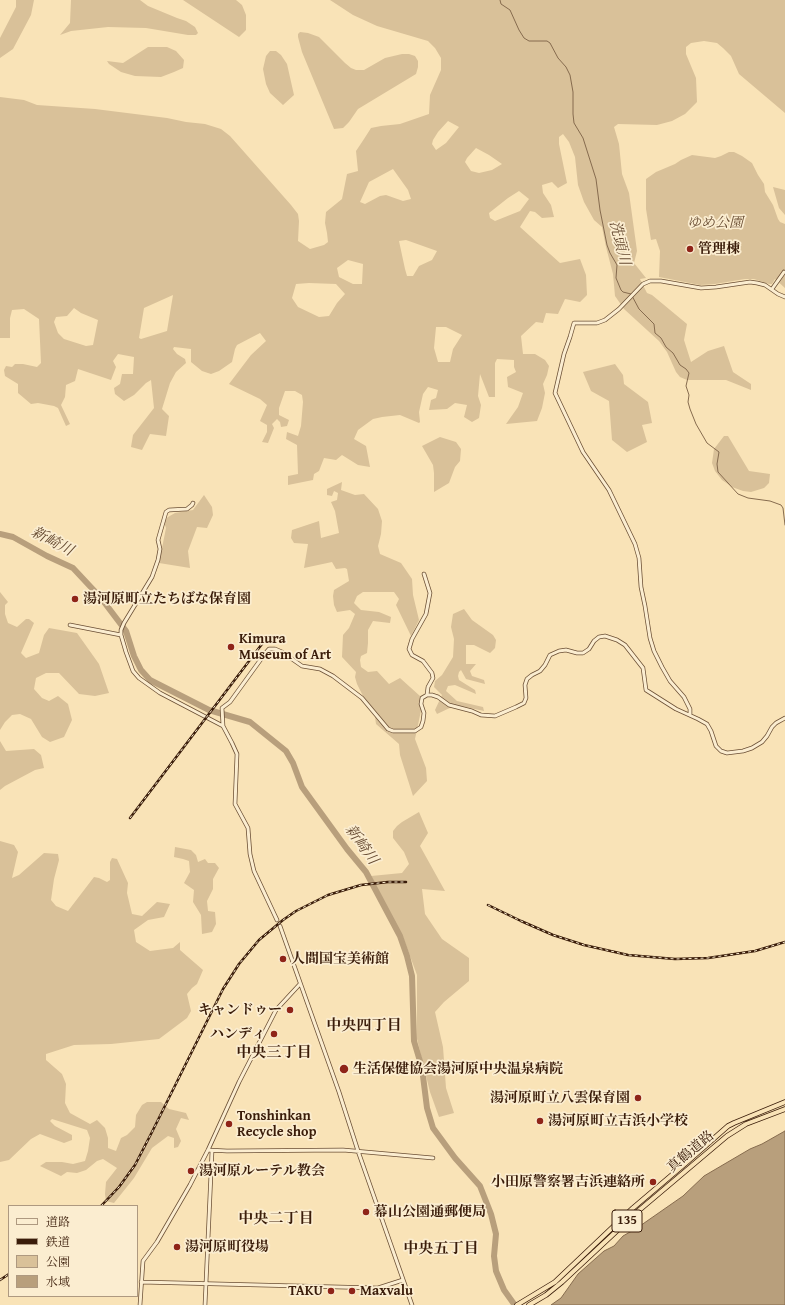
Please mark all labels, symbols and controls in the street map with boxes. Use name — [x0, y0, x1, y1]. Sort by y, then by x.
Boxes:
park label: ゆめ公園 — [687, 215, 743, 231]
water label: 洗頭川 — [605, 219, 633, 267]
place label: 管理棟 — [698, 241, 740, 257]
marker: 管理棟 — [685, 244, 695, 254]
water label: 新崎川 — [28, 523, 76, 561]
place label: 湯河原町立たちばな保育園 — [83, 591, 251, 607]
marker: 湯河原町立たちばな保育園 — [70, 594, 80, 604]
place label: Kimura Museum of Art — [239, 631, 331, 664]
marker: Kimura Museum of Art — [226, 642, 236, 652]
water label: 新崎川 — [340, 822, 382, 868]
place label: 人間国宝美術館 — [291, 951, 389, 967]
marker: 人間国宝美術館 — [278, 954, 288, 964]
place label: キャンドゥー — [198, 1002, 282, 1018]
marker: キャンドゥー — [285, 1005, 295, 1015]
district label: 中央四丁目 — [327, 1017, 401, 1035]
place label: ハンディ — [210, 1026, 266, 1042]
marker: ハンディ — [269, 1029, 279, 1039]
district label: 中央三丁目 — [237, 1044, 311, 1062]
place label: 生活保健協会湯河原中央温泉病院 — [353, 1061, 563, 1077]
marker: 生活保健協会湯河原中央温泉病院 — [338, 1063, 350, 1075]
place label: 湯河原町立八雲保育園 — [490, 1090, 630, 1106]
marker: 湯河原町立八雲保育園 — [633, 1093, 643, 1103]
place label: Tonshinkan Recycle shop — [237, 1108, 316, 1140]
place label: 湯河原町立吉浜小学校 — [548, 1113, 688, 1129]
marker: 湯河原町立吉浜小学校 — [535, 1116, 545, 1126]
marker: Tonshinkan Recycle shop — [224, 1119, 234, 1129]
street label: 真鶴道路 — [664, 1128, 718, 1176]
place label: 湯河原ルーテル教会 — [199, 1163, 325, 1179]
marker: 湯河原ルーテル教会 — [186, 1166, 196, 1176]
place label: 小田原警察署吉浜連絡所 — [491, 1174, 645, 1190]
marker: 小田原警察署吉浜連絡所 — [648, 1177, 658, 1187]
place label: 幕山公園通郵便局 — [374, 1204, 486, 1220]
legend — [8, 1205, 138, 1297]
marker: 幕山公園通郵便局 — [361, 1207, 371, 1217]
district label: 中央二丁目 — [239, 1210, 313, 1228]
road number: 135 — [612, 1210, 642, 1232]
text: 道路 — [46, 1213, 70, 1230]
text: 鉄道 — [46, 1233, 70, 1250]
place label: 湯河原町役場 — [185, 1239, 269, 1255]
district label: 中央五丁目 — [404, 1240, 478, 1258]
marker: 湯河原町役場 — [172, 1242, 182, 1252]
text: 公園 — [46, 1253, 70, 1270]
text: 水域 — [46, 1273, 70, 1290]
place label: TAKU — [288, 1283, 323, 1299]
place label: Maxvalu — [360, 1283, 413, 1299]
marker: TAKU — [326, 1286, 336, 1296]
marker: Maxvalu — [347, 1286, 357, 1296]

